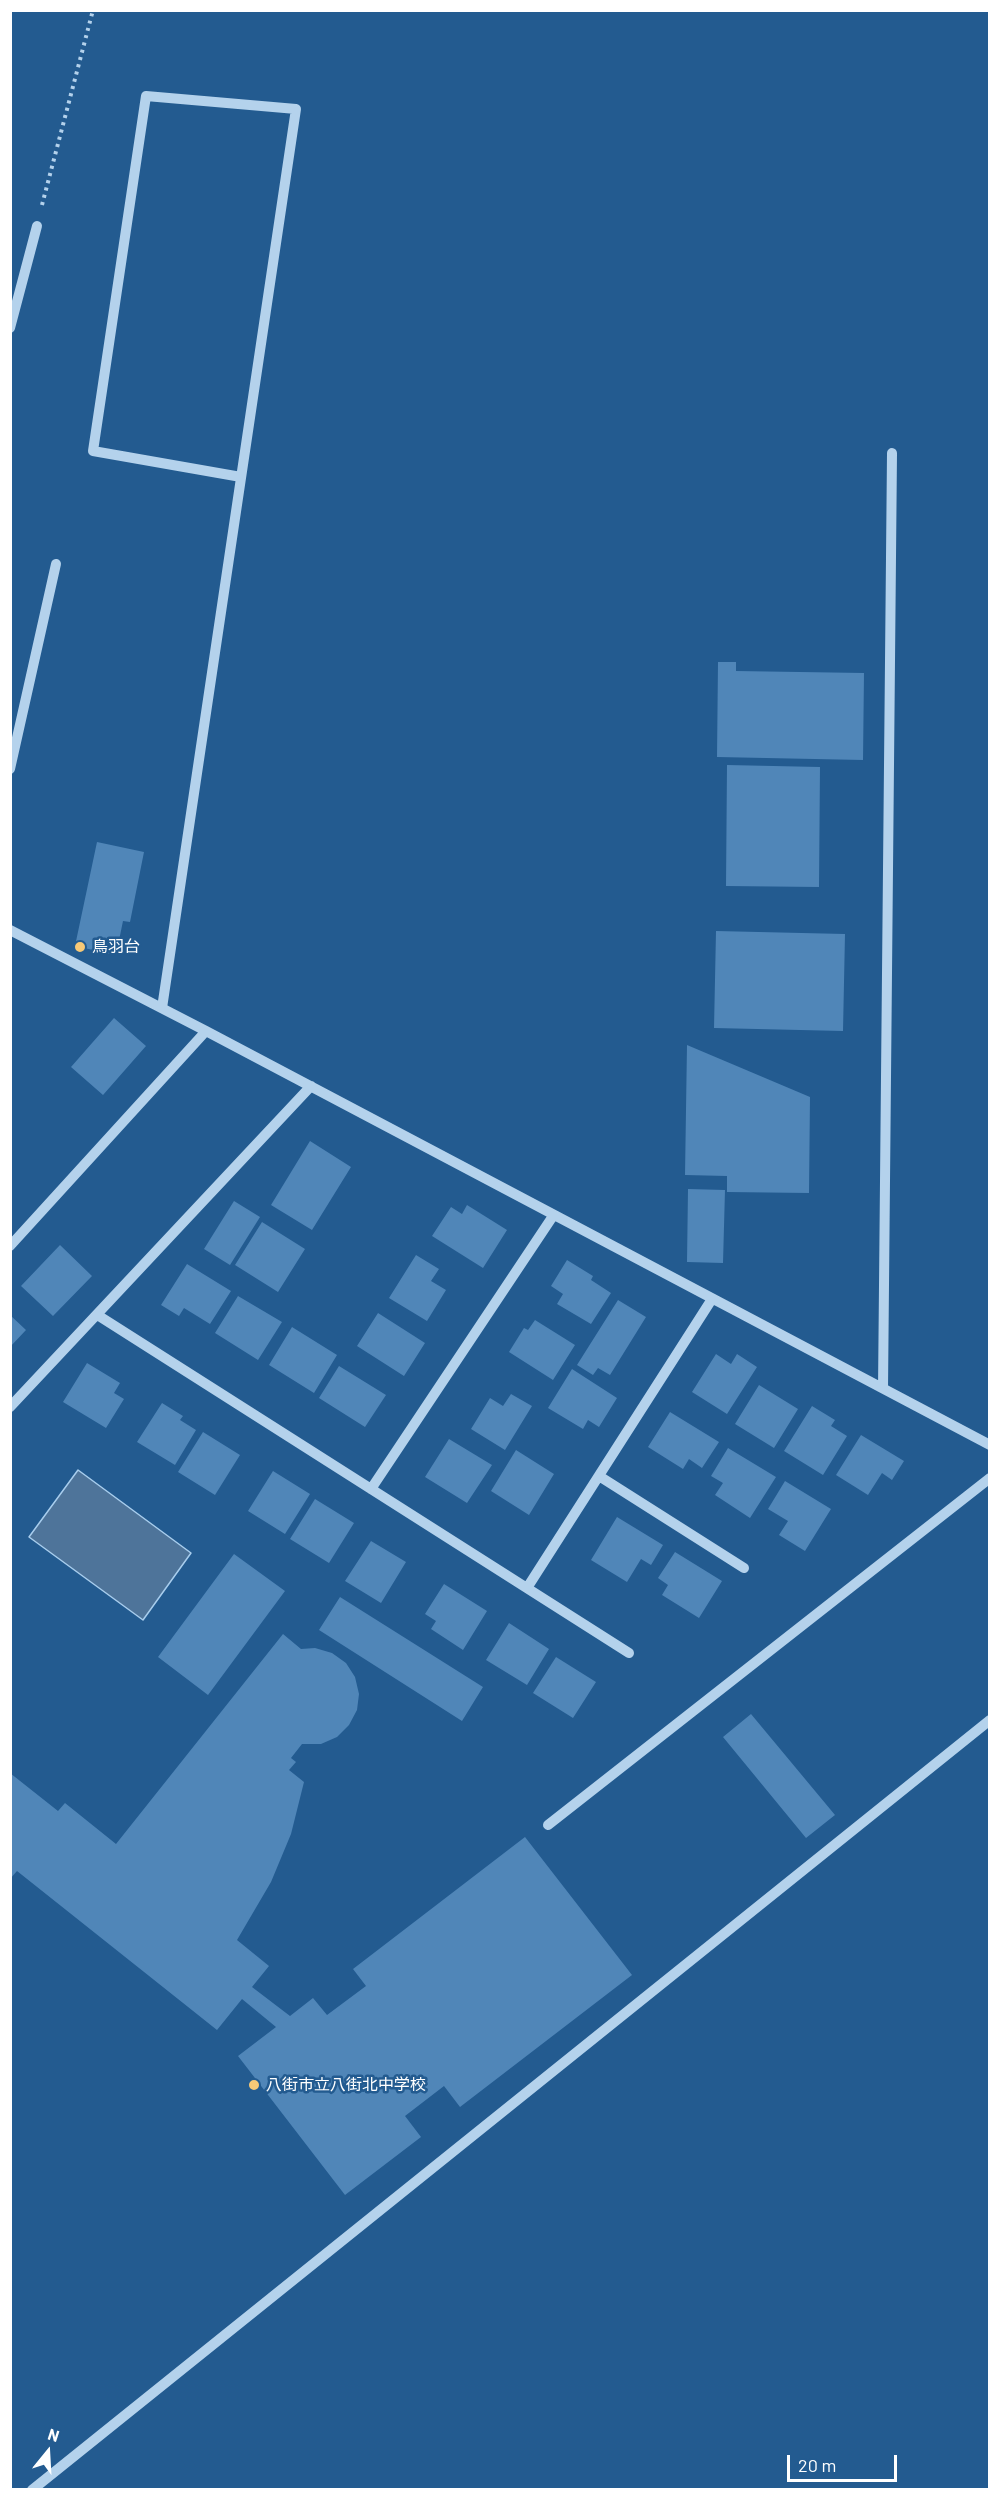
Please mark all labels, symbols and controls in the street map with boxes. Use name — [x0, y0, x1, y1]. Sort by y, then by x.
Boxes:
place label: 鳥羽台 — [92, 937, 140, 957]
marker: 鳥羽台 — [73, 940, 87, 954]
place label: 八街市立八街北中学校 — [266, 2075, 426, 2095]
marker: 八街市立八街北中学校 — [247, 2078, 261, 2092]
north arrow — [18, 2422, 78, 2482]
text: N — [46, 2424, 62, 2445]
scale bar — [790, 2443, 900, 2481]
text: 20 m — [798, 2454, 836, 2476]

